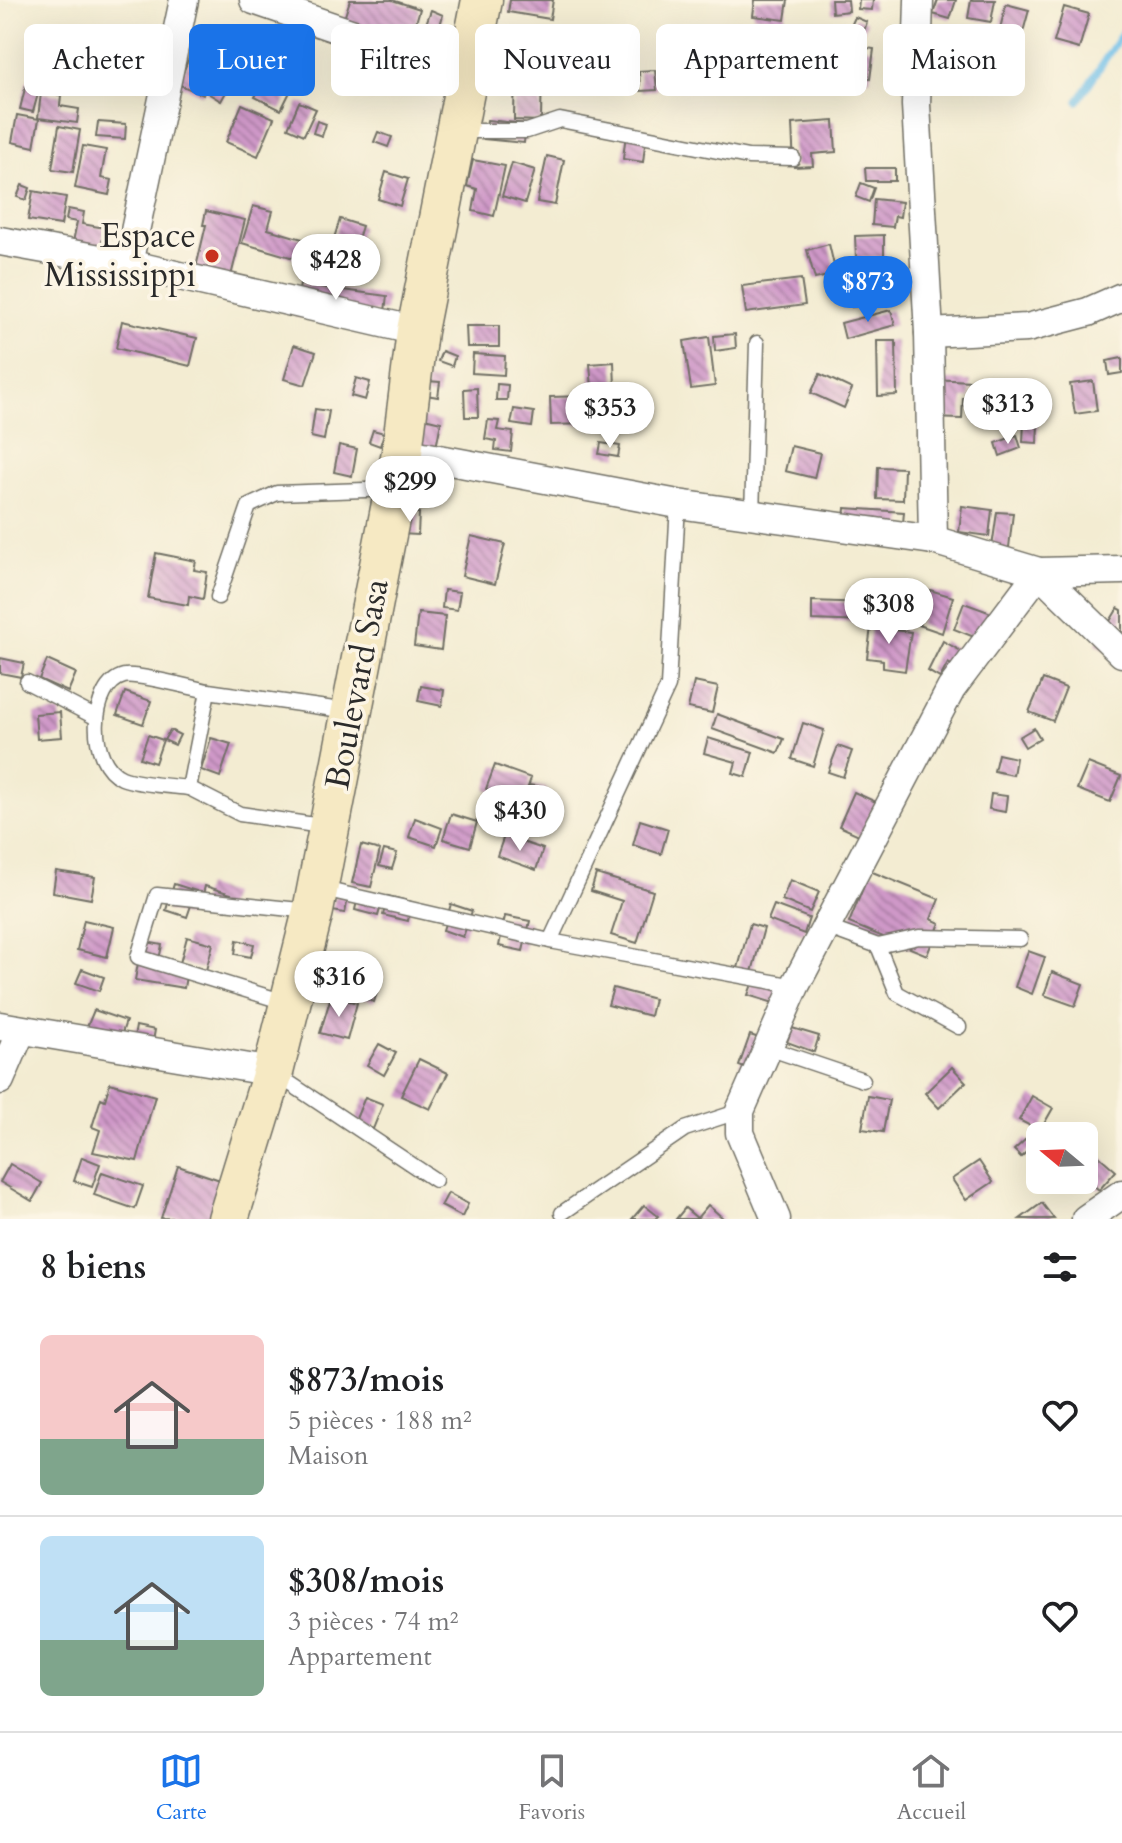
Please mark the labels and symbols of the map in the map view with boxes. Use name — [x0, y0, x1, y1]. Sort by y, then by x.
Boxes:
place label: Espace Mississippi — [44, 213, 196, 298]
pin: $428 — [289, 234, 383, 302]
marker: Espace Mississippi — [203, 247, 221, 265]
pin: $873 — [821, 256, 915, 324]
pin: $313 — [961, 378, 1055, 446]
pin: $353 — [563, 382, 657, 450]
pin: $299 — [363, 456, 457, 524]
street label: Boulevard Sasa — [314, 574, 400, 793]
pin: $308 — [842, 578, 936, 646]
pin: $430 — [473, 785, 567, 853]
pin: $316 — [292, 951, 386, 1019]
north arrow — [1026, 1122, 1098, 1194]

